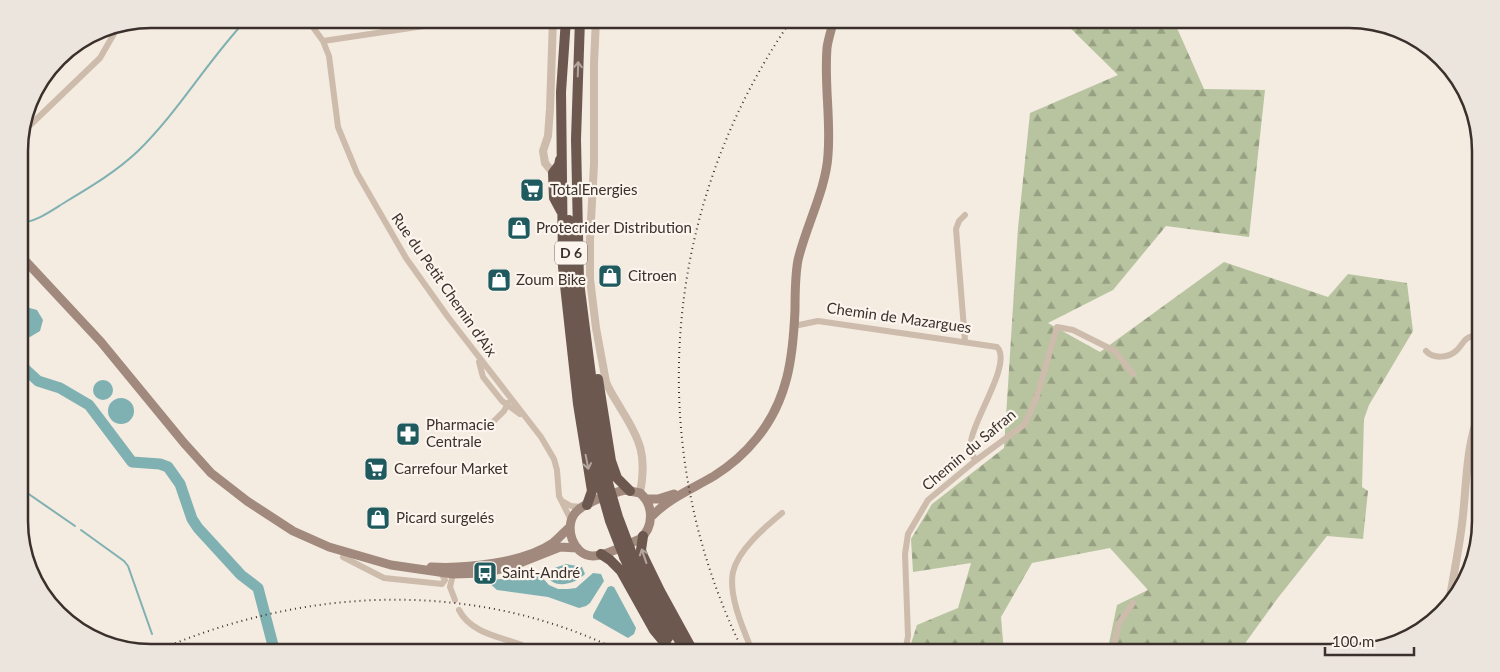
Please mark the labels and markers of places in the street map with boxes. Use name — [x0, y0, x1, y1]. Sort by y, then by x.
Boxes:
supermarket icon: TotalEnergies — [519, 177, 545, 203]
place label: TotalEnergies — [550, 180, 638, 198]
shop icon: Protecrider Distribution — [506, 215, 532, 241]
place label: Protecrider Distribution — [536, 218, 692, 236]
shop icon: Citroen — [597, 263, 623, 289]
place label: Citroen — [628, 266, 677, 284]
shop icon: Zoum Bike — [486, 267, 512, 293]
place label: Zoum Bike — [516, 270, 586, 288]
place label: Pharmacie Centrale — [426, 415, 495, 450]
pharmacy icon: Pharmacie Centrale — [395, 421, 421, 447]
supermarket icon: Carrefour Market — [363, 456, 389, 482]
place label: Carrefour Market — [394, 459, 508, 477]
shop icon: Picard surgelés — [365, 505, 391, 531]
place label: Picard surgelés — [396, 508, 494, 526]
bus stop icon: Saint-André — [472, 560, 498, 586]
place label: Saint-André — [502, 563, 580, 581]

